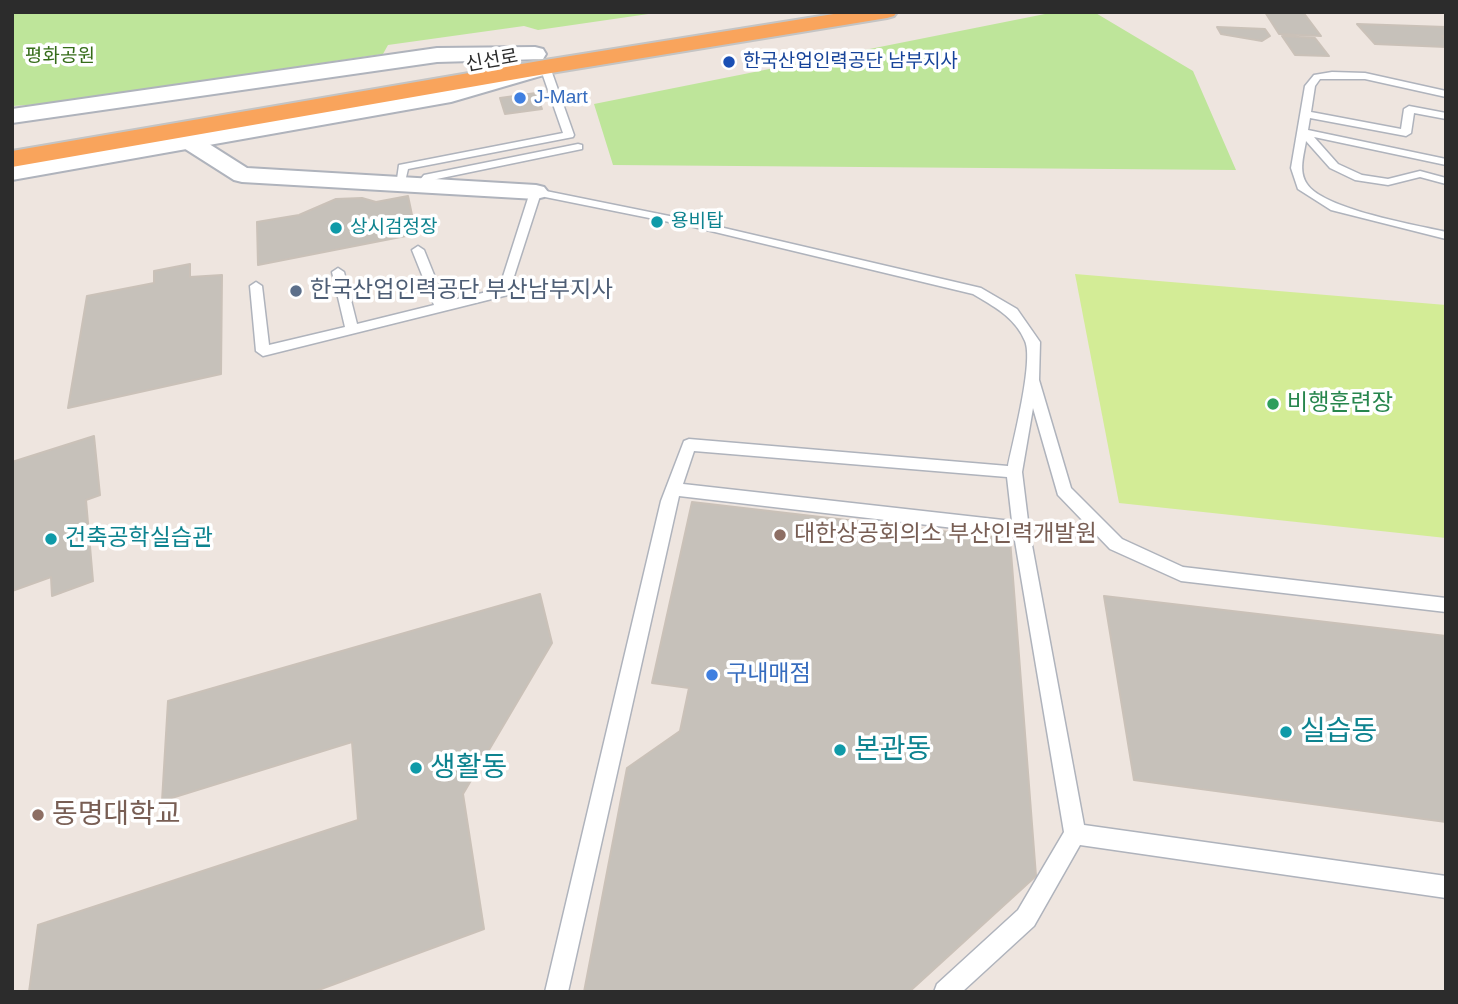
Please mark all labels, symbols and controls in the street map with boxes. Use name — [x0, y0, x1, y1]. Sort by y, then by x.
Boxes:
street label: 신선로 — [464, 45, 520, 77]
park label: 평화공원 — [25, 46, 95, 68]
place label: 한국산업인력공단 남부지사 — [743, 51, 958, 73]
marker: 한국산업인력공단 남부지사 — [721, 54, 737, 70]
place label: J-Mart — [534, 87, 588, 109]
marker: J-Mart — [512, 90, 528, 106]
place label: 용비탑 — [671, 211, 723, 233]
marker: 용비탑 — [649, 214, 665, 230]
place label: 상시검정장 — [350, 217, 437, 239]
marker: 상시검정장 — [328, 220, 344, 236]
place label: 한국산업인력공단 부산남부지사 — [310, 277, 613, 305]
marker: 한국산업인력공단 부산남부지사 — [288, 283, 304, 299]
place label: 비행훈련장 — [1287, 390, 1393, 418]
marker: 비행훈련장 — [1265, 396, 1281, 412]
place label: 대한상공회의소 부산인력개발원 — [794, 521, 1097, 549]
place label: 건축공학실습관 — [65, 525, 213, 553]
marker: 대한상공회의소 부산인력개발원 — [772, 527, 788, 543]
marker: 건축공학실습관 — [43, 531, 59, 547]
place label: 구내매점 — [726, 661, 811, 689]
marker: 구내매점 — [704, 667, 720, 683]
place label: 실습동 — [1300, 715, 1377, 749]
marker: 실습동 — [1278, 724, 1294, 740]
place label: 본관동 — [854, 733, 931, 767]
marker: 본관동 — [832, 742, 848, 758]
place label: 생활동 — [430, 751, 507, 785]
marker: 생활동 — [408, 760, 424, 776]
place label: 동명대학교 — [52, 798, 181, 832]
marker: 동명대학교 — [30, 807, 46, 823]

